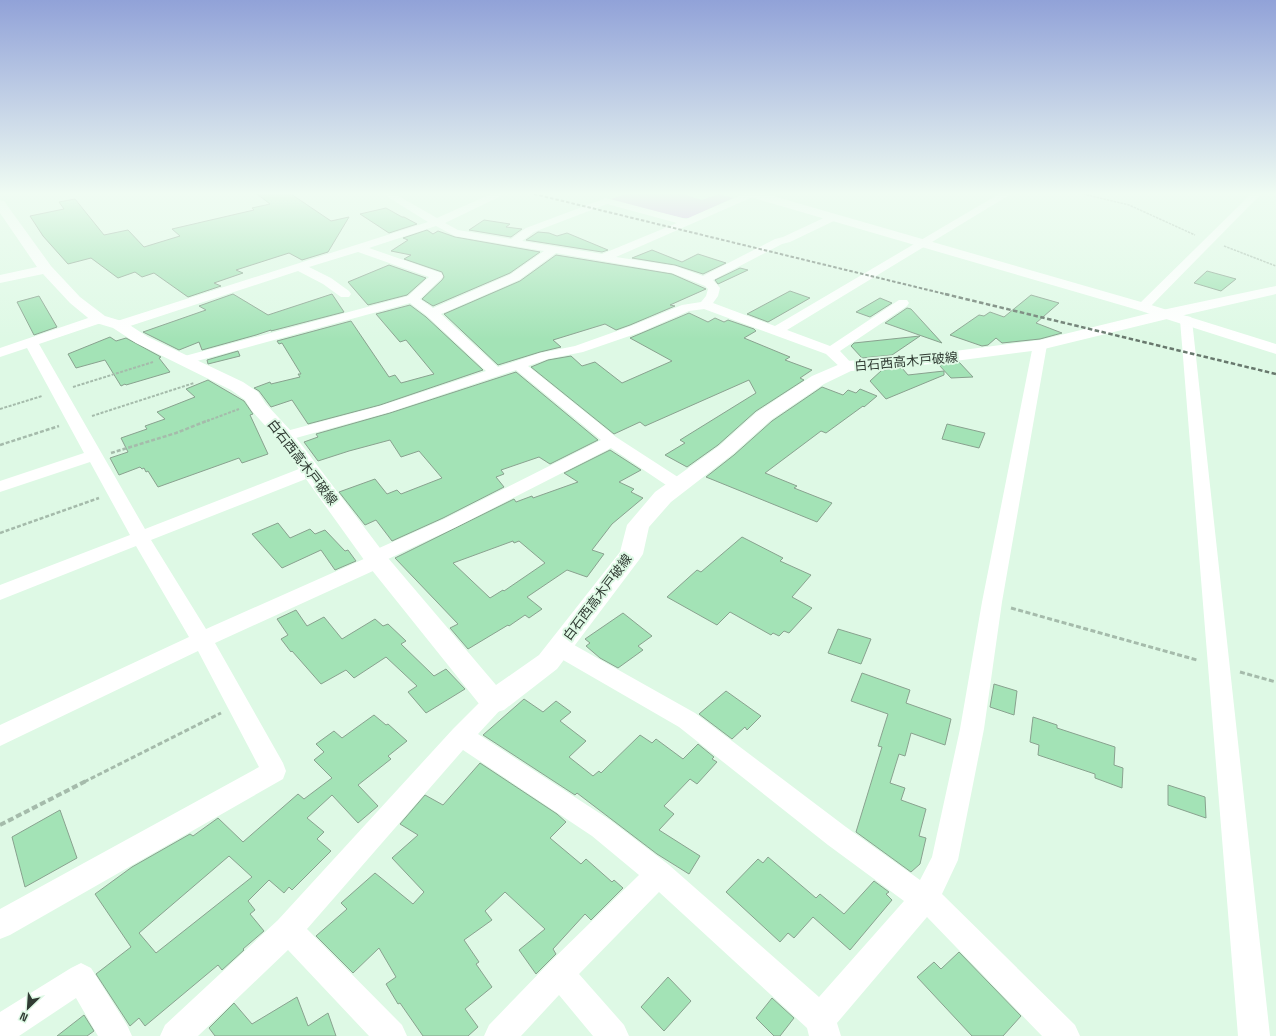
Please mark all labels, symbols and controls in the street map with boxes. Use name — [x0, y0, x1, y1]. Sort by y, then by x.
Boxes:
street label: 白石西高木戸破線 — [853, 348, 959, 374]
street label: 白石西高木戸破線 — [264, 416, 341, 509]
street label: 白石西高木戸破線 — [559, 551, 635, 644]
north arrow — [8, 988, 48, 1028]
text: N — [17, 1009, 30, 1025]

